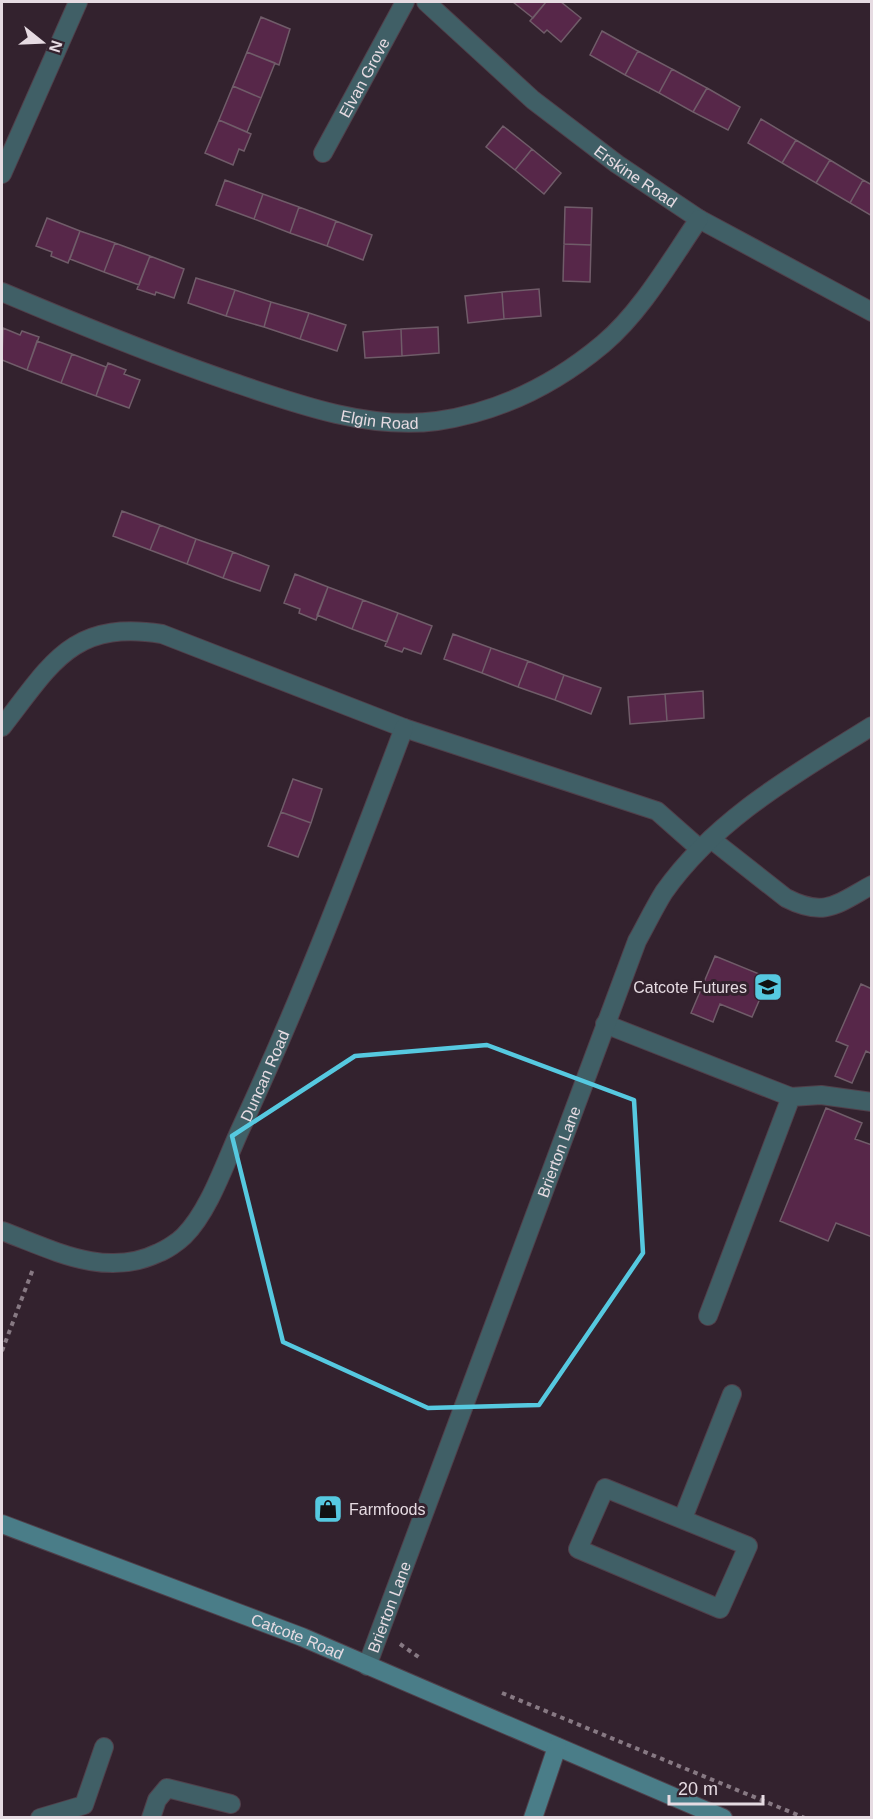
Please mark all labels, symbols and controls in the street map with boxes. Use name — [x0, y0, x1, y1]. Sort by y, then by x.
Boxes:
north arrow — [12, 12, 72, 72]
street label: Elvan Grove — [336, 35, 393, 120]
text: N — [46, 38, 66, 55]
street label: Erskine Road — [591, 142, 680, 210]
street label: Elgin Road — [339, 407, 419, 431]
school or university icon: Catcote Futures — [752, 971, 784, 1003]
place label: Catcote Futures — [633, 979, 747, 996]
street label: Duncan Road — [237, 1028, 292, 1124]
street label: Brierton Lane — [534, 1103, 583, 1200]
shop icon: Farmfoods — [312, 1493, 344, 1525]
place label: Farmfoods — [349, 1501, 425, 1518]
street label: Brierton Lane — [364, 1559, 414, 1655]
street label: Catcote Road — [249, 1610, 346, 1662]
scale bar — [669, 1768, 764, 1806]
text: 20 m — [678, 1779, 718, 1799]

